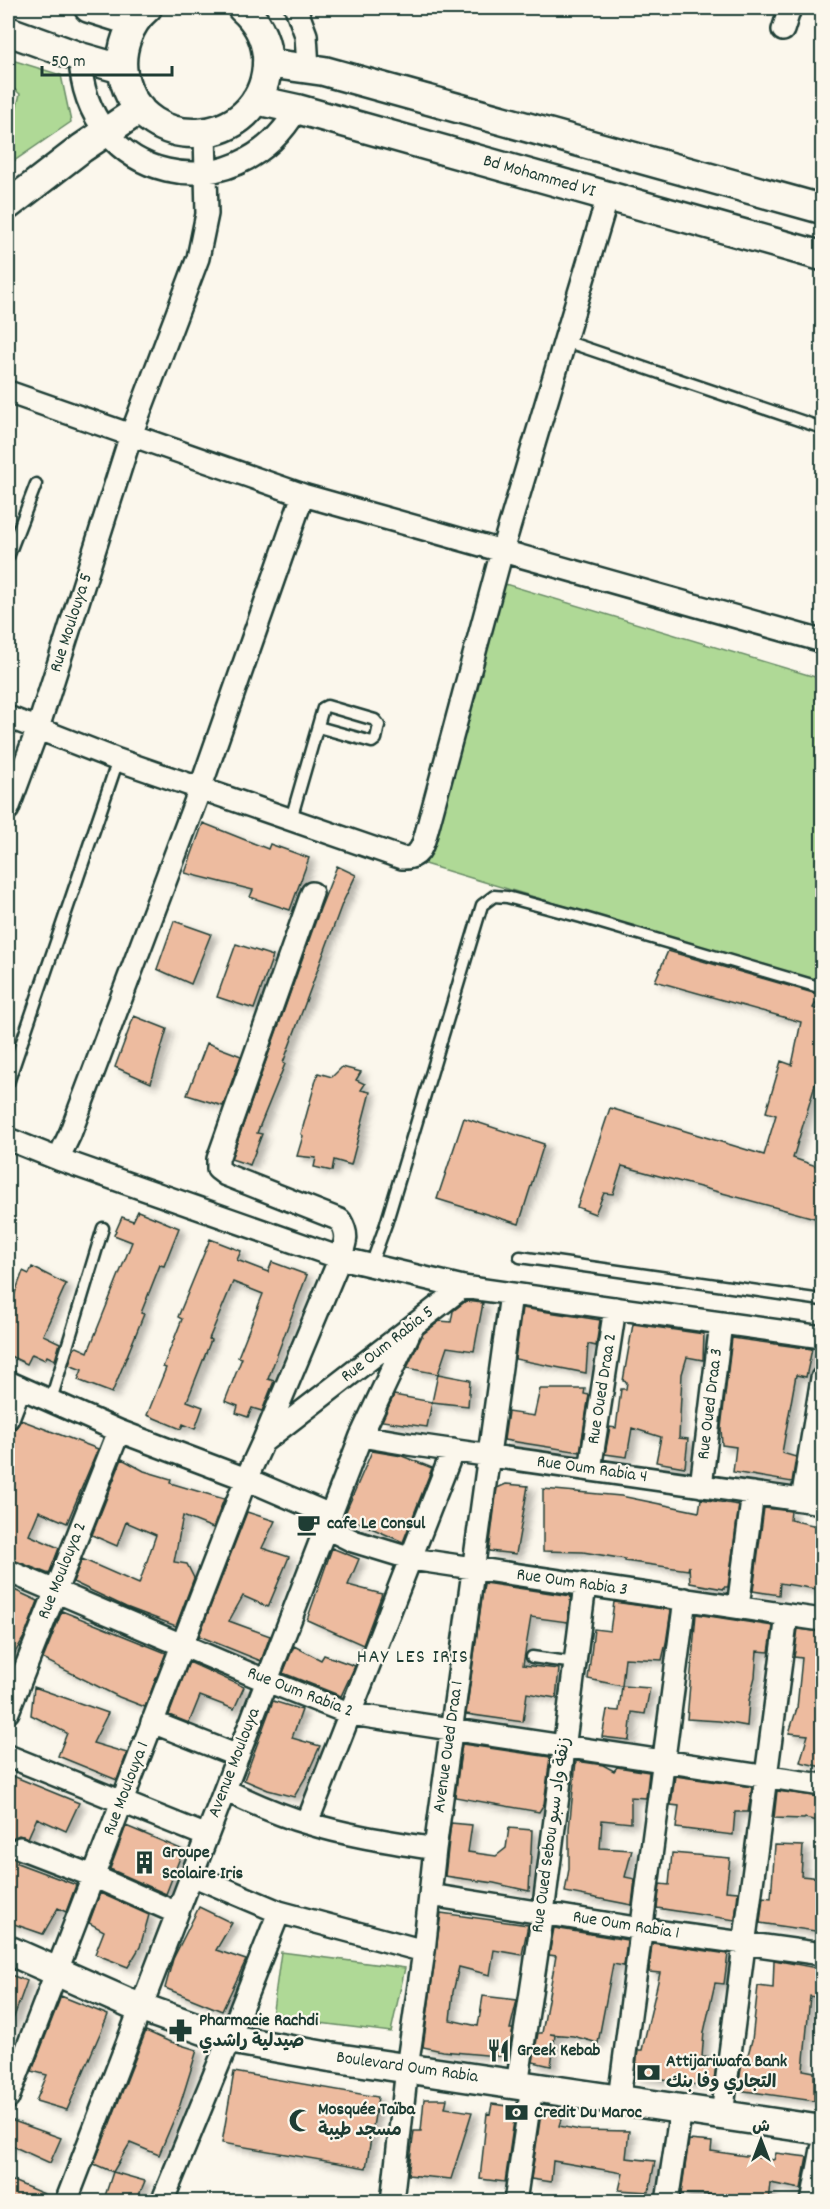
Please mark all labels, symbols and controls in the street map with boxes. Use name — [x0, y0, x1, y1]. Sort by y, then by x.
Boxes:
scale bar — [42, 39, 172, 77]
text: 50 m — [51, 50, 86, 75]
street label: Bd Mohammed VI — [480, 149, 599, 205]
street label: Rue Moulouya 5 — [44, 570, 100, 676]
street label: Rue Oum Rabia 5 — [336, 1301, 440, 1389]
street label: Rue Oued Draa 2 — [582, 1332, 624, 1446]
street label: Rue Oued Draa 3 — [692, 1347, 730, 1461]
street label: Rue Oum Rabia 4 — [535, 1450, 649, 1490]
cafe icon: cafe Le Consul — [296, 1511, 322, 1537]
place label: cafe Le Consul — [327, 1512, 426, 1537]
street label: Rue Moulouya 2 — [32, 1519, 94, 1623]
street label: Rue Oum Rabia 3 — [515, 1563, 629, 1603]
district label: HAY LES IRIS — [357, 1644, 469, 1672]
street label: Rue Oum Rabia 2 — [243, 1661, 357, 1725]
street label: Avenue Oued Draa 1 — [427, 1679, 471, 1815]
street label: Avenue Moulouya — [203, 1704, 268, 1821]
street label: Rue Oued Sebou زنقة واد سبو — [526, 1736, 578, 1934]
street label: Rue Moulouya 1 — [98, 1738, 156, 1840]
place label: Groupe Scolaire Iris — [162, 1841, 243, 1887]
building icon: Groupe Scolaire Iris — [131, 1850, 157, 1876]
street label: Rue Oum Rabia 1 — [571, 1905, 681, 1947]
place label: Pharmacie Rachdi صيدلية راشدي — [199, 2009, 319, 2055]
pharmacy icon: Pharmacie Rachdi صيدلية راشدي — [168, 2018, 194, 2044]
restaurant icon: Greek Kebab — [486, 2038, 512, 2064]
place label: Greek Kebab — [517, 2039, 601, 2064]
street label: Boulevard Oum Rabia — [334, 2046, 480, 2090]
place label: Attijariwafa Bank التجاري وفا بنك — [666, 2050, 788, 2096]
bank icon: Attijariwafa Bank التجاري وفا بنك — [635, 2059, 661, 2085]
place label: Mosquée Taïba مسجد طيبة — [318, 2098, 415, 2144]
bank icon: Credit Du Maroc — [503, 2100, 529, 2126]
place label: Credit Du Maroc — [534, 2101, 642, 2126]
mosque icon: Mosquée Taïba مسجد طيبة — [287, 2107, 313, 2133]
north arrow — [731, 2110, 791, 2170]
text: ش — [752, 2116, 770, 2139]

